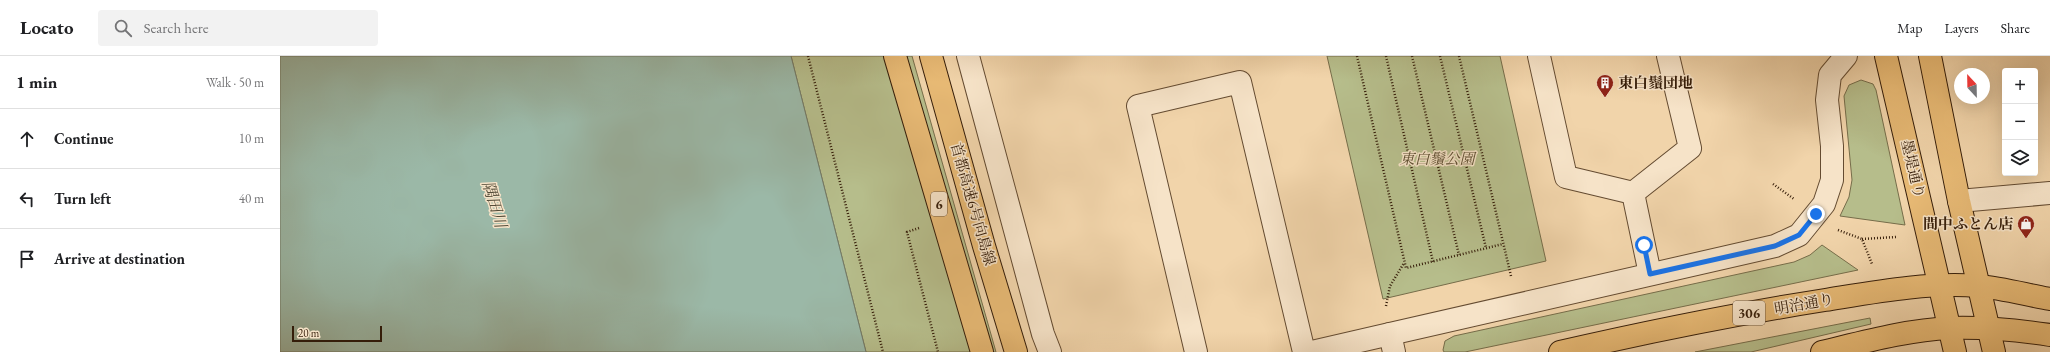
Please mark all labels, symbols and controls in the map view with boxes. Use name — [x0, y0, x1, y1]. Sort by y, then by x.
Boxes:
search box — [98, 10, 378, 46]
text: Locato — [20, 15, 74, 40]
icon: search — [112, 17, 134, 39]
text: Search here — [144, 18, 209, 37]
text: Map — [1897, 19, 1922, 37]
text: Layers — [1944, 19, 1979, 37]
text: Share — [2001, 19, 2030, 37]
north arrow — [1954, 68, 1990, 104]
map controls — [2002, 68, 2038, 176]
button: + — [2002, 68, 2038, 104]
text: 1 min — [16, 71, 57, 93]
building icon: 東白鬚団地 — [1595, 73, 1615, 98]
place label: 東白鬚団地 — [1618, 73, 1693, 92]
text: Walk · 50 m — [206, 74, 264, 91]
button: − — [2002, 104, 2038, 140]
icon: ahead — [16, 128, 38, 150]
text: Continue — [54, 129, 114, 148]
text: 10 m — [239, 130, 264, 147]
street label: 墨堤通り — [1897, 138, 1929, 200]
street label: 首都高速6号向島線 — [947, 140, 1000, 268]
button: layers — [2002, 140, 2038, 176]
park label: 東白鬚公園 — [1399, 149, 1477, 168]
water label: 隅田川 — [477, 178, 512, 232]
icon: left — [16, 188, 38, 210]
text: Turn left — [54, 189, 111, 208]
text: 40 m — [239, 190, 264, 207]
road number: 6 — [931, 192, 947, 216]
route end — [1807, 205, 1825, 223]
place label: 間中ふとん店 — [1923, 214, 2013, 233]
shop icon: 間中ふとん店 — [2016, 214, 2036, 239]
route start — [1635, 236, 1653, 254]
icon: arrive — [16, 248, 38, 270]
text: Arrive at destination — [54, 249, 185, 268]
street label: 明治通り — [1773, 289, 1835, 318]
road number: 306 — [1733, 301, 1765, 325]
scale bar — [292, 324, 382, 343]
text: 20 m — [298, 326, 319, 340]

